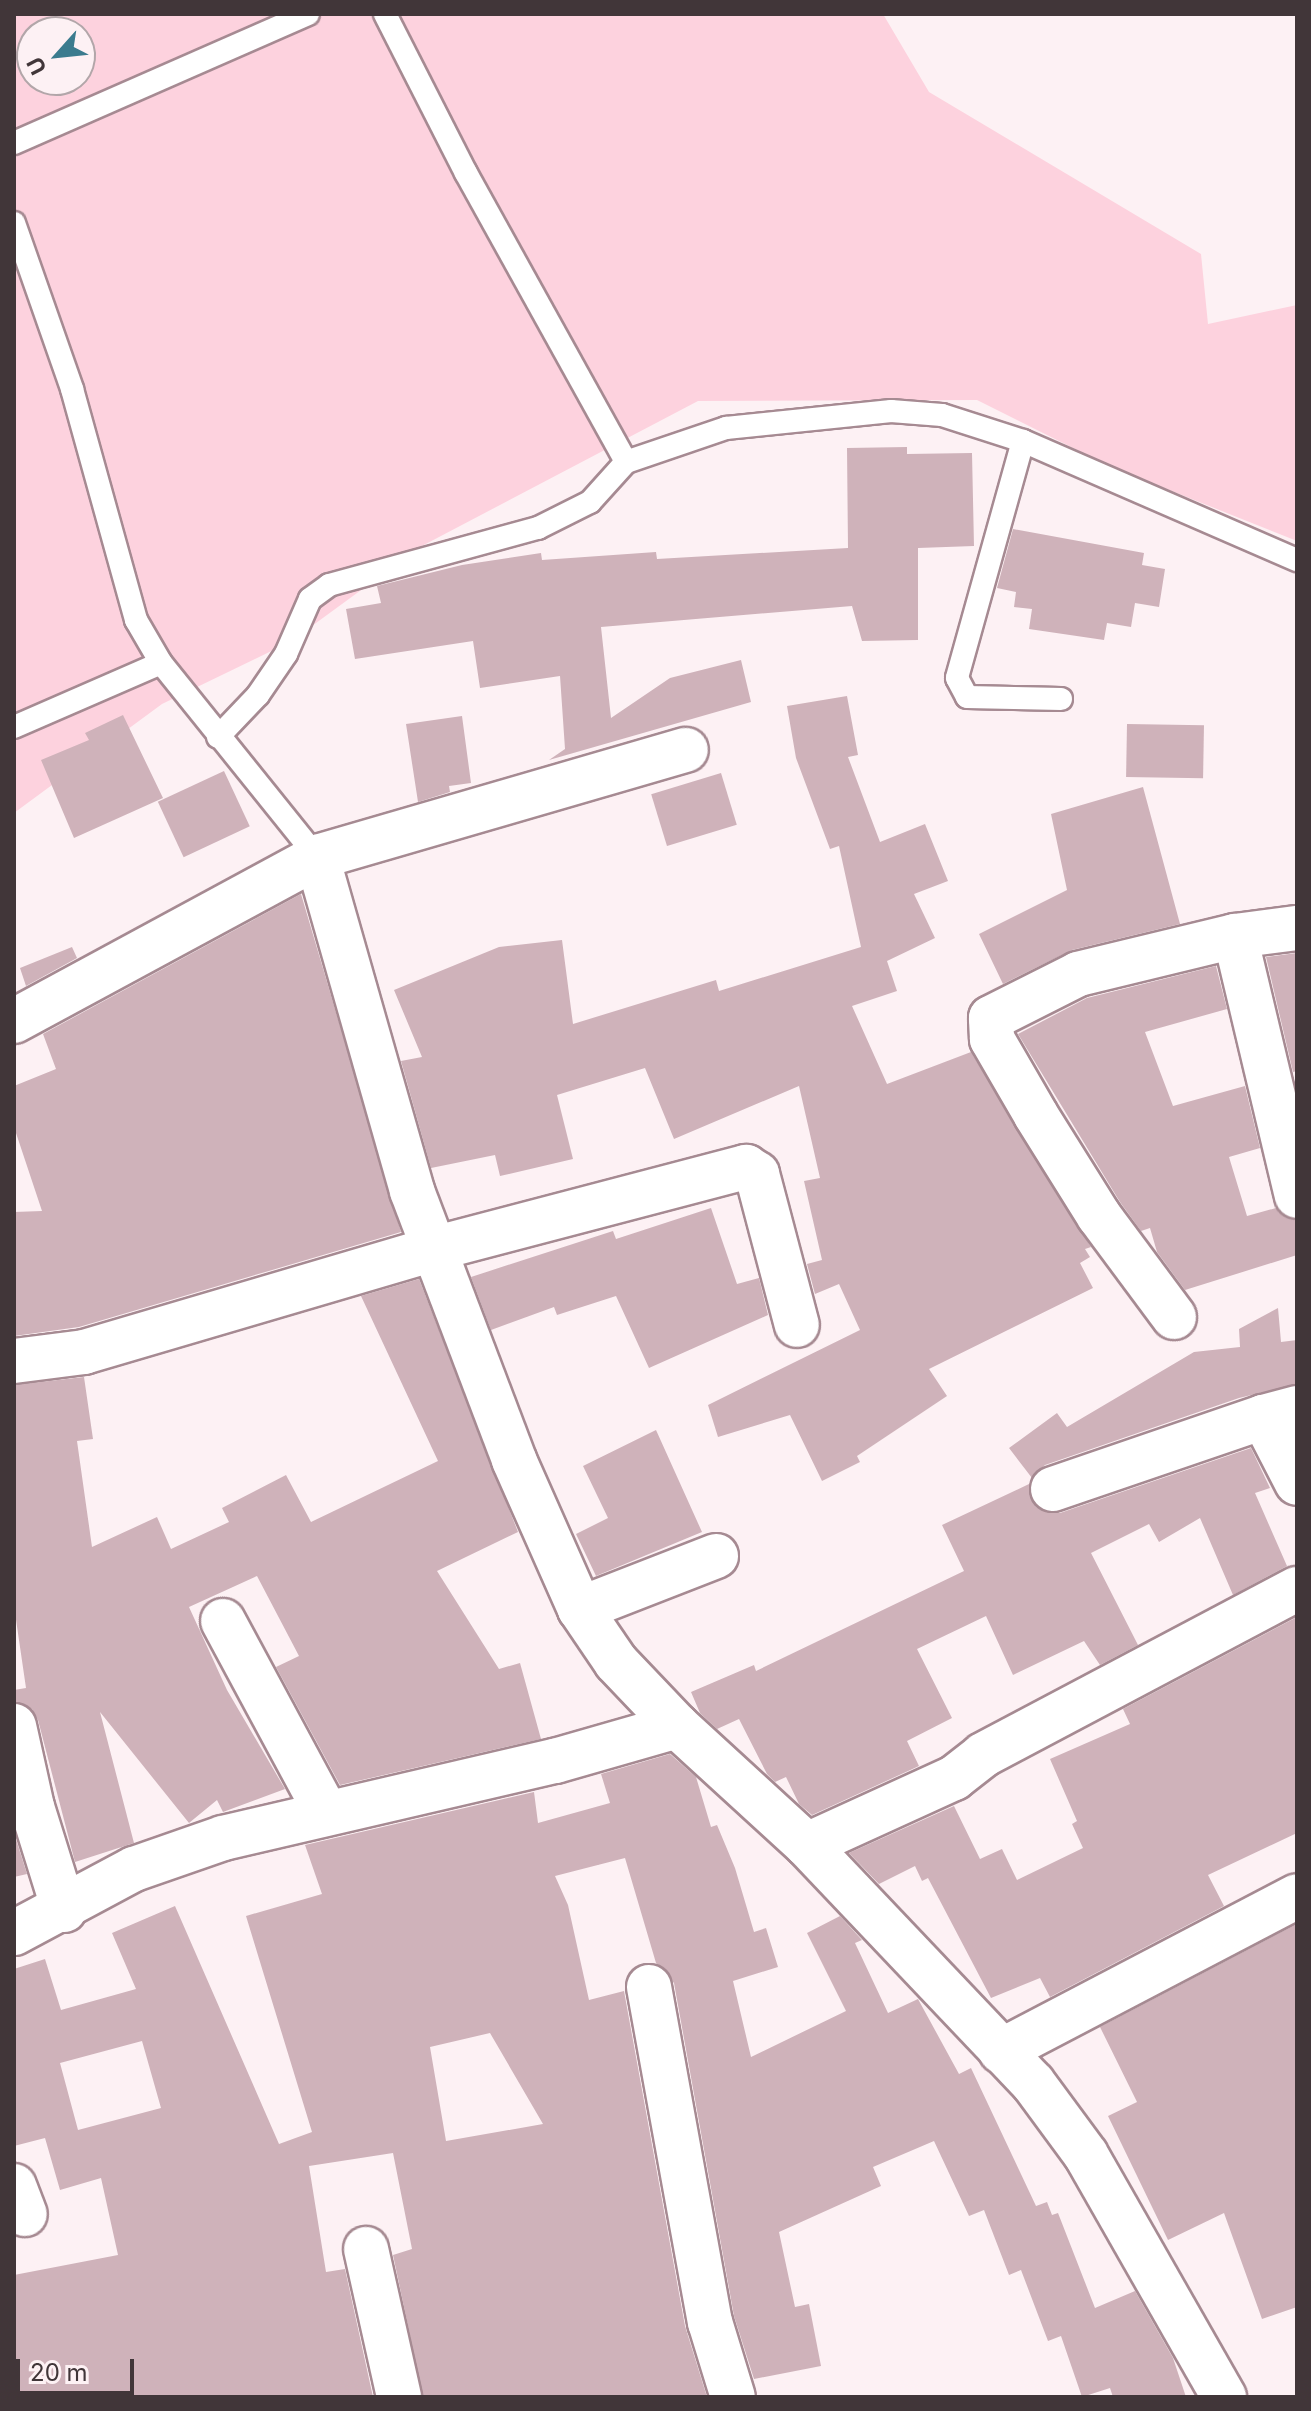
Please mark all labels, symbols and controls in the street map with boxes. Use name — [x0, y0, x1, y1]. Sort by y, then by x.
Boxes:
north arrow — [16, 16, 96, 96]
text: U — [21, 53, 52, 79]
scale bar — [20, 2343, 138, 2393]
text: 20 m — [30, 2358, 88, 2387]

